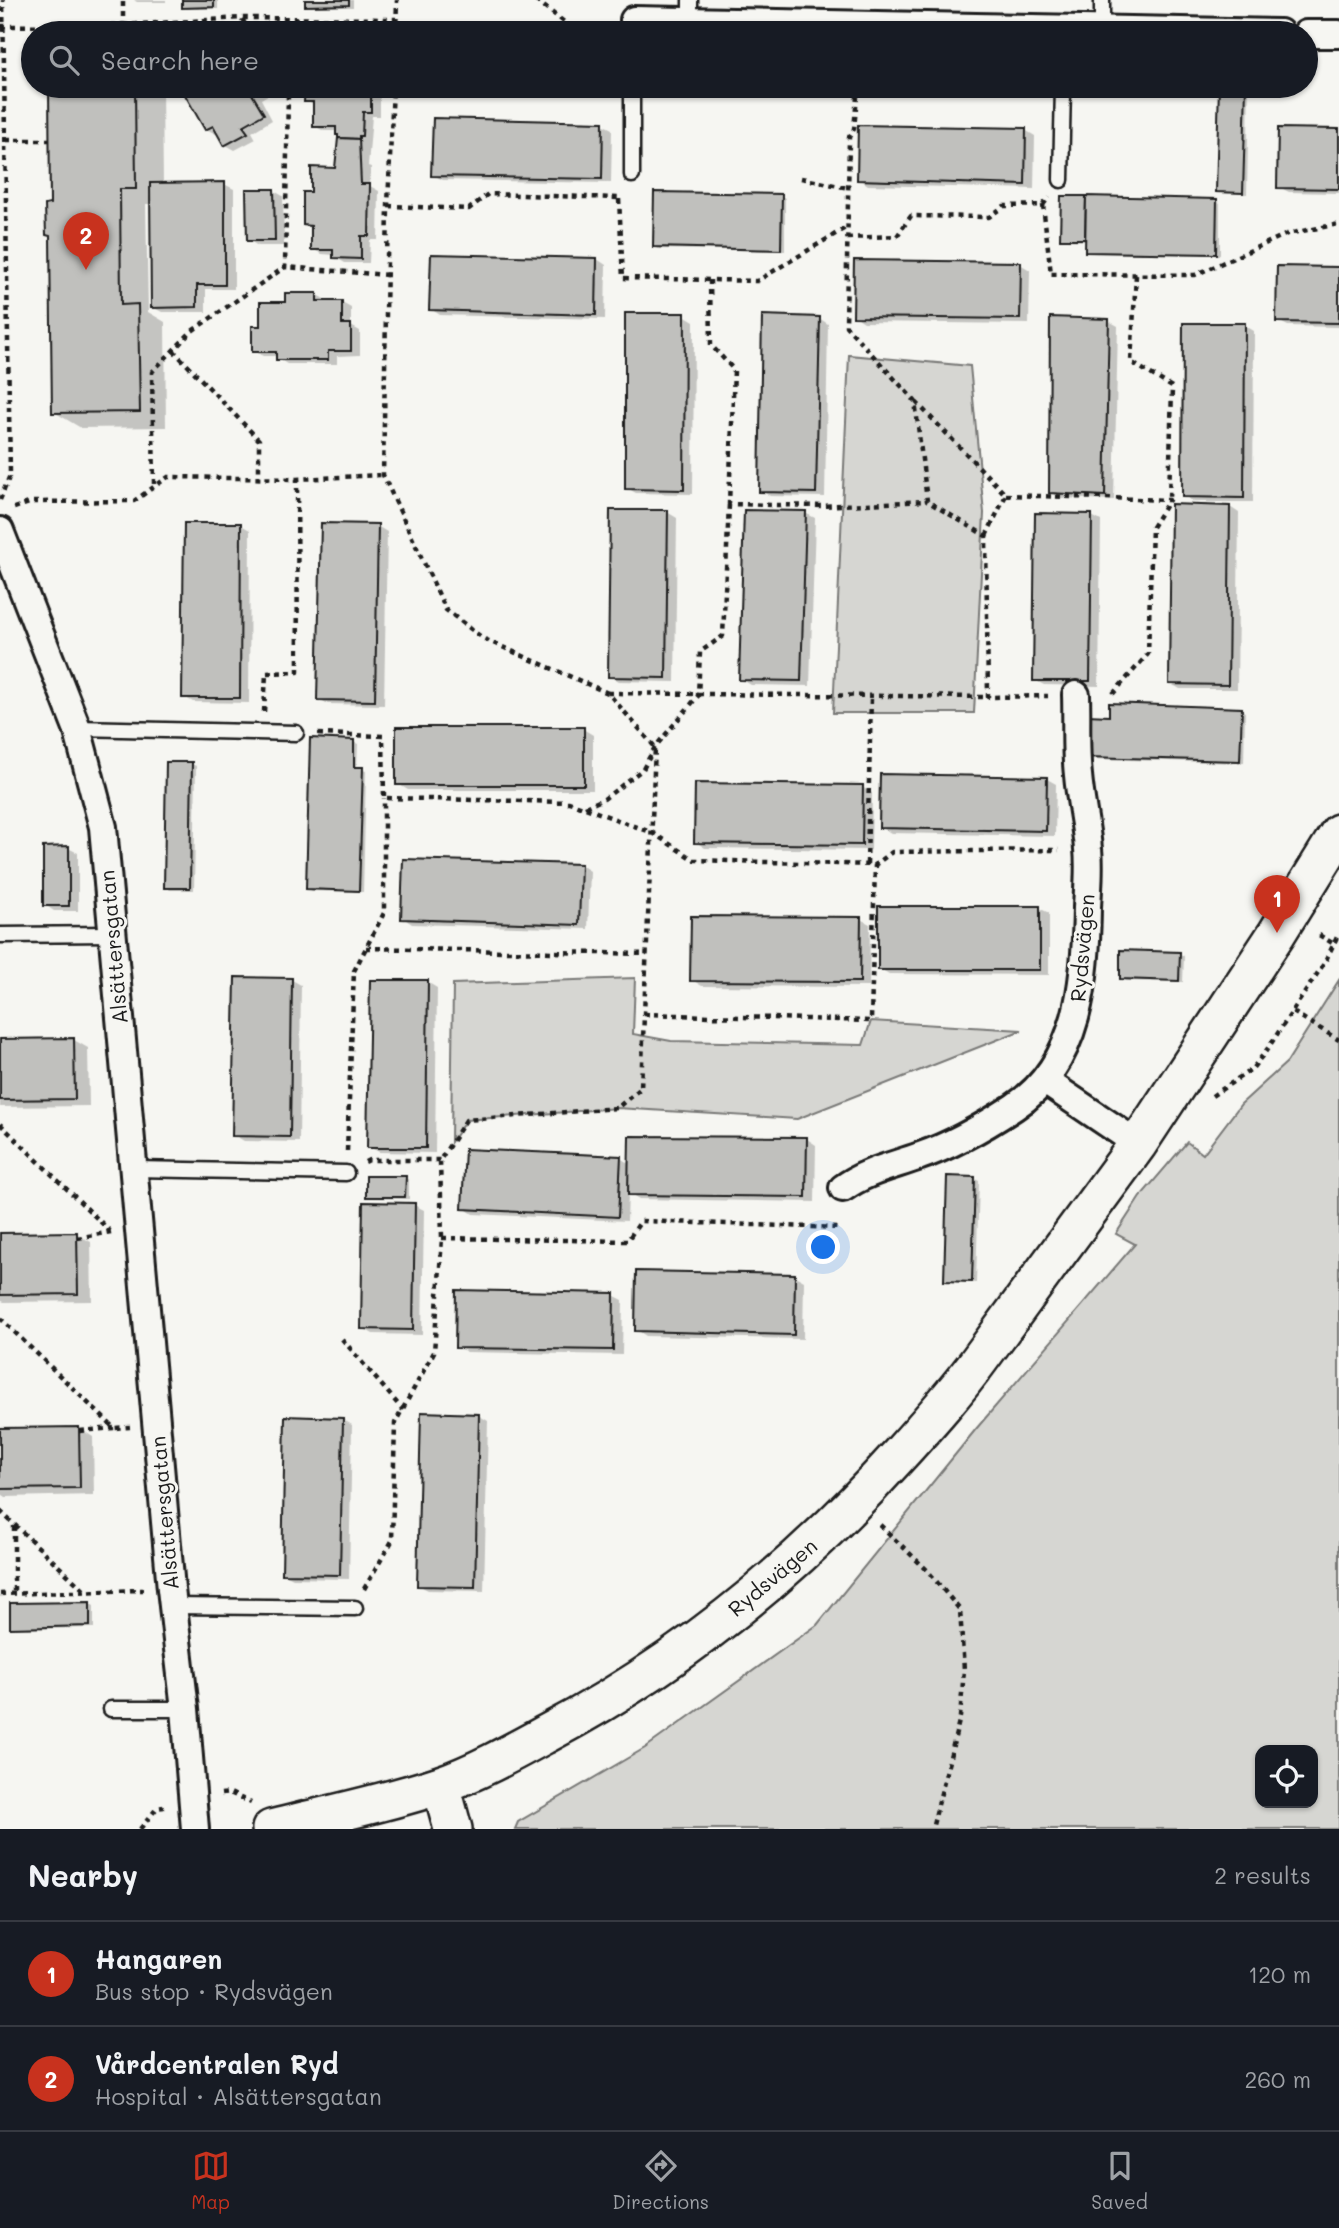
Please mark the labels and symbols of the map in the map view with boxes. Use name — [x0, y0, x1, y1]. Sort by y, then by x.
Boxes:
pin: 2 — [63, 212, 109, 270]
street label: Alsättersgatan — [92, 869, 133, 1025]
pin: 1 — [1254, 875, 1300, 933]
street label: Rydsvägen — [1063, 893, 1100, 1003]
your location — [806, 1230, 840, 1264]
street label: Alsättersgatan — [143, 1435, 184, 1591]
street label: Rydsvägen — [722, 1532, 822, 1622]

